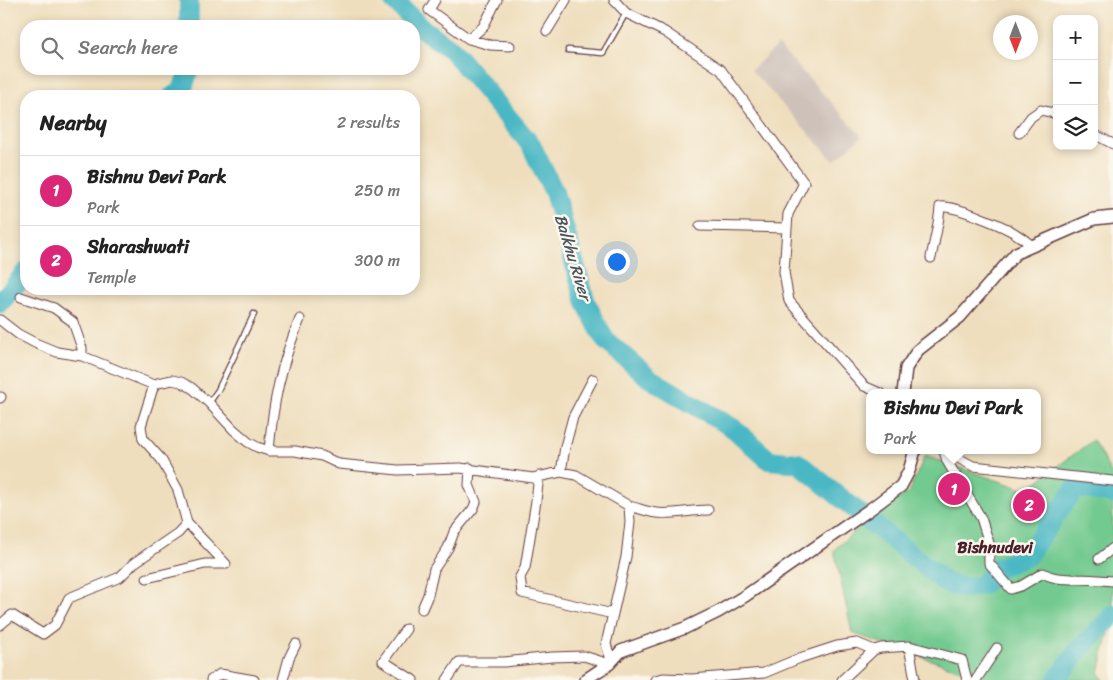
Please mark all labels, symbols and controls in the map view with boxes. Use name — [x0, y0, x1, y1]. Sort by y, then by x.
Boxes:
north arrow — [993, 15, 1038, 60]
map controls — [1053, 15, 1098, 150]
button: + — [1053, 15, 1098, 60]
search box — [20, 20, 420, 75]
text: Search here — [78, 31, 178, 64]
icon: search — [38, 34, 66, 62]
button: − — [1053, 60, 1098, 105]
text: Nearby — [40, 104, 106, 142]
button: layers — [1053, 105, 1098, 150]
text: 2 results — [337, 108, 400, 137]
text: Bishnu Devi Park — [87, 160, 226, 193]
text: 1 — [53, 176, 59, 205]
text: 250 m — [354, 176, 400, 205]
text: Park — [87, 193, 120, 222]
water label: Balkhu River — [546, 210, 601, 307]
text: Sharashwati — [87, 230, 189, 263]
text: 2 — [51, 246, 61, 275]
text: 300 m — [355, 246, 400, 275]
your location — [604, 249, 630, 275]
text: Temple — [87, 263, 136, 292]
popup — [866, 389, 1041, 454]
text: Bishnu Devi Park — [884, 391, 1023, 424]
text: Park — [884, 424, 917, 453]
pin: 1 — [938, 470, 970, 508]
pin: 2 — [1013, 486, 1045, 524]
district label: Bishnudevi — [957, 533, 1034, 562]

